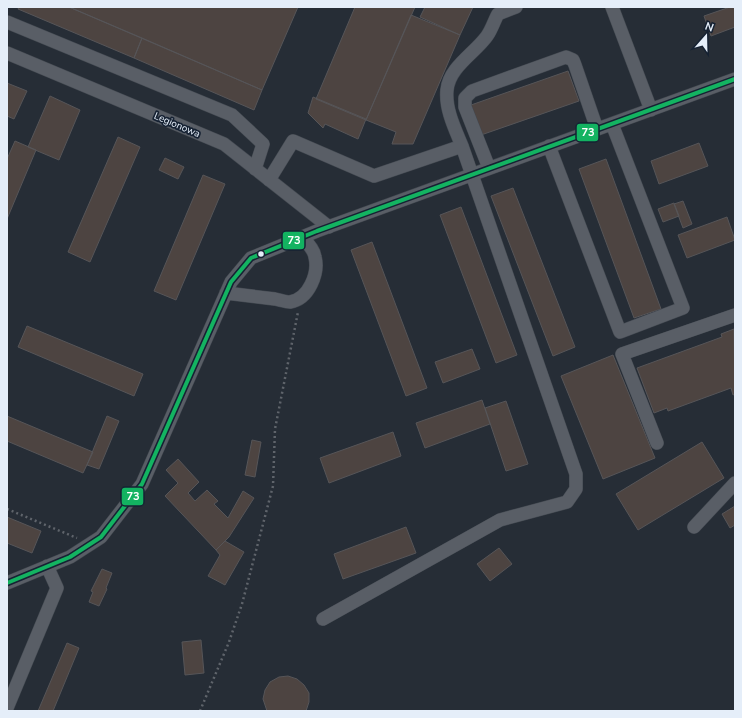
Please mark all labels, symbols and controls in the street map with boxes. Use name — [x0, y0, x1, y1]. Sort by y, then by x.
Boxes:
north arrow — [686, 16, 726, 56]
text: N — [703, 19, 716, 36]
street label: Legionowa — [152, 109, 202, 141]
line badge: 73 — [576, 123, 599, 142]
text: 73 — [581, 125, 595, 140]
line badge: 73 — [282, 231, 305, 250]
text: 73 — [287, 233, 301, 248]
unlabelled marker — [256, 249, 266, 259]
line badge: 73 — [121, 487, 144, 506]
text: 73 — [126, 489, 140, 504]

